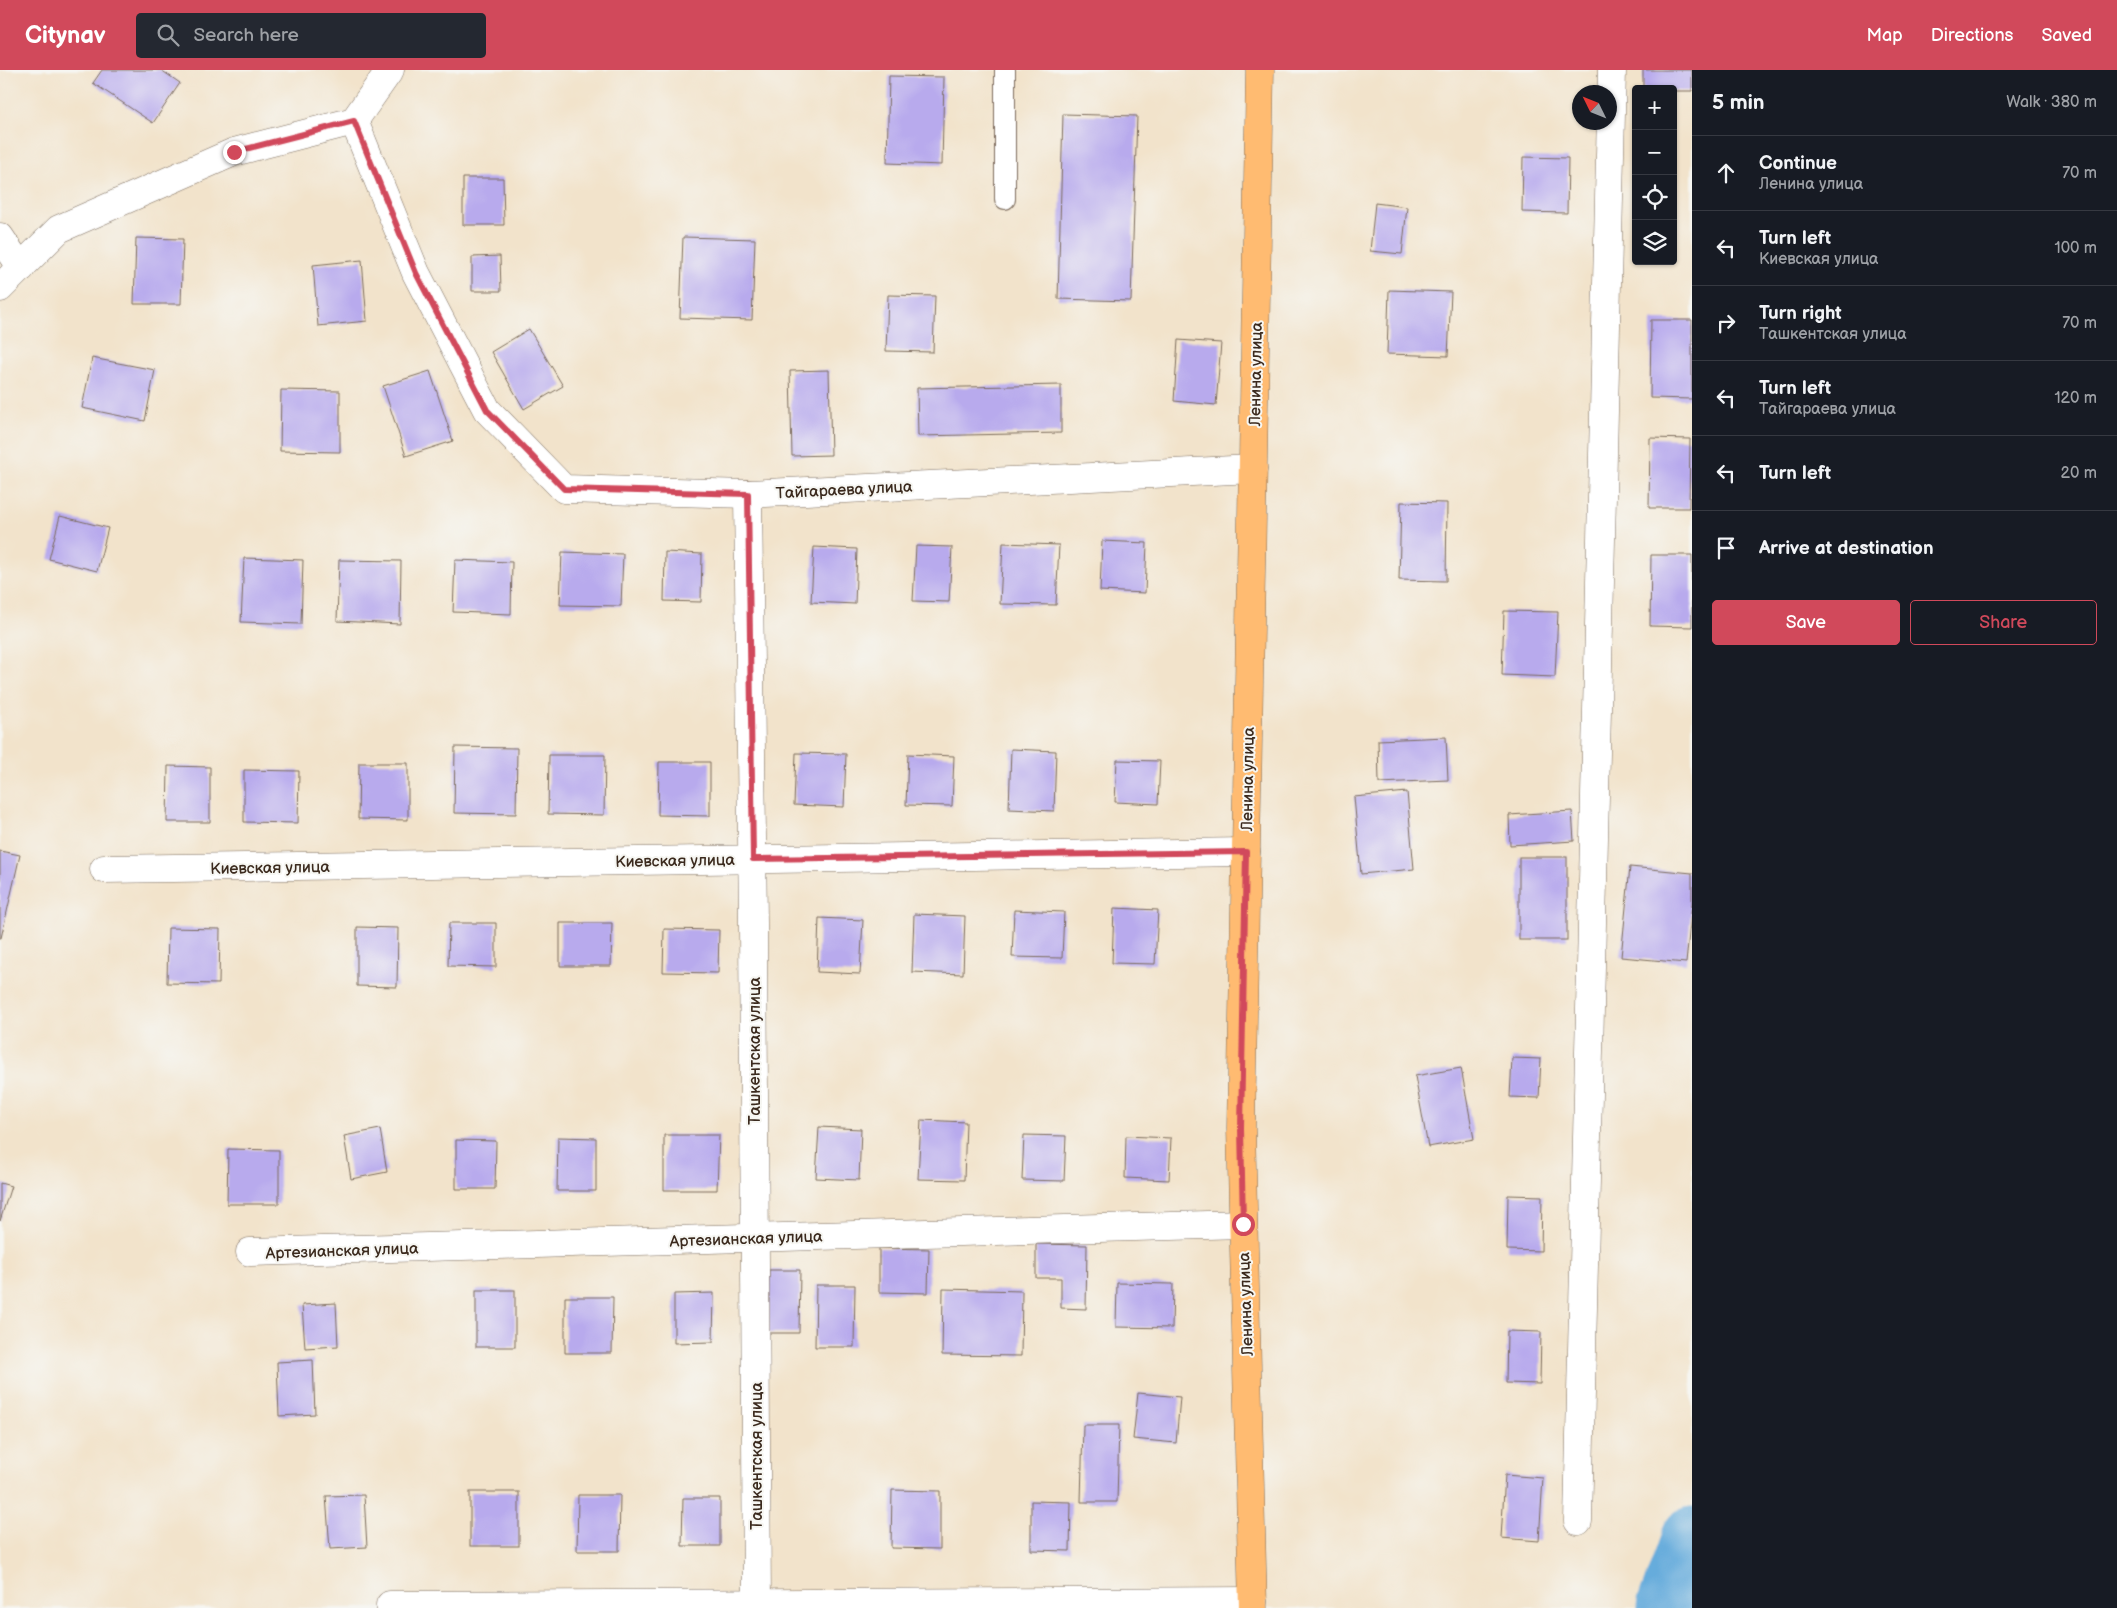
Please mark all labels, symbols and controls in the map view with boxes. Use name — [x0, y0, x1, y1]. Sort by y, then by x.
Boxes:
search box — [136, 13, 486, 58]
text: Citynav — [25, 21, 106, 50]
icon: search — [154, 21, 182, 49]
text: Search here — [194, 24, 299, 47]
text: Map — [1867, 25, 1903, 46]
text: Directions — [1931, 25, 2013, 46]
text: Saved — [2041, 25, 2092, 46]
north arrow — [1572, 85, 1617, 130]
map controls — [1632, 85, 1677, 265]
button: + — [1632, 85, 1677, 130]
text: 5 min — [1712, 90, 1765, 115]
text: Walk · 380 m — [2006, 93, 2097, 112]
button: − — [1632, 130, 1677, 175]
route end — [223, 141, 246, 164]
text: Continue — [1759, 152, 1837, 175]
icon: ahead — [1712, 159, 1740, 187]
text: 70 m — [2062, 164, 2097, 183]
button: locate — [1632, 175, 1677, 220]
text: Ленина улица — [1759, 175, 1863, 194]
button: layers — [1632, 220, 1677, 265]
text: Turn left — [1759, 227, 1831, 250]
icon: left — [1712, 234, 1740, 262]
text: 100 m — [2054, 239, 2097, 258]
text: Киевская улица — [1759, 250, 1879, 269]
text: Turn right — [1759, 302, 1842, 325]
icon: right — [1712, 309, 1740, 337]
text: 70 m — [2062, 314, 2097, 333]
street label: Ленина улица — [1246, 321, 1267, 427]
text: Ташкентская улица — [1759, 325, 1907, 344]
text: Turn left — [1759, 377, 1831, 400]
icon: left — [1712, 384, 1740, 412]
text: 120 m — [2054, 389, 2097, 408]
text: Тайгараева улица — [1759, 400, 1896, 419]
icon: left — [1712, 459, 1740, 487]
text: Turn left — [1759, 462, 1831, 485]
text: 20 m — [2061, 464, 2097, 483]
street label: Тайгараева улица — [775, 477, 914, 504]
icon: arrive — [1712, 534, 1740, 562]
text: Arrive at destination — [1759, 537, 1934, 560]
button: Save — [1712, 600, 1900, 645]
button: Share — [1910, 600, 2097, 645]
street label: Ленина улица — [1238, 726, 1259, 832]
street label: Киевская улица — [615, 851, 735, 872]
street label: Киевская улица — [210, 858, 330, 879]
street label: Ташкентская улица — [746, 977, 765, 1125]
route start — [1232, 1213, 1255, 1236]
street label: Артезианская улица — [668, 1227, 823, 1252]
street label: Артезианская улица — [264, 1239, 419, 1264]
street label: Ленина улица — [1235, 1251, 1258, 1357]
street label: Ташкентская улица — [748, 1382, 767, 1530]

